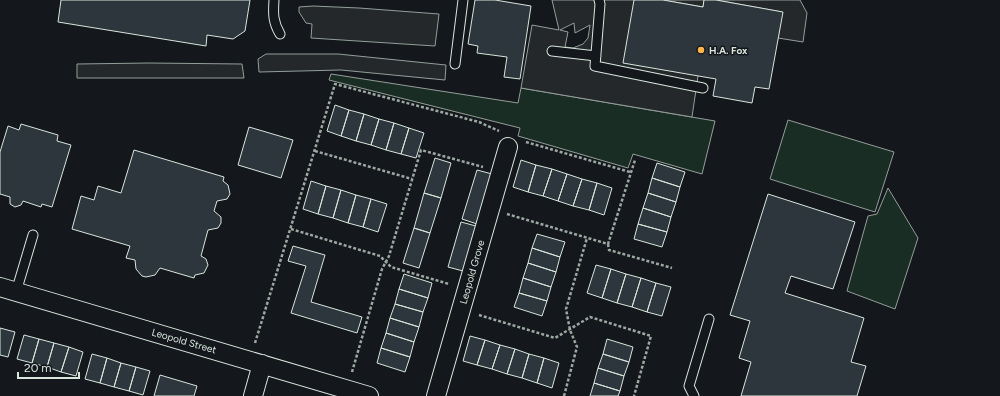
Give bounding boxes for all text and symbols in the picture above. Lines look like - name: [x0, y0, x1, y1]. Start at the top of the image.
- place label: H.A. Fox: [709, 44, 748, 57]
- marker: H.A. Fox: [696, 45, 706, 55]
- street label: Leopold Grove: [457, 238, 487, 305]
- street label: Leopold Street: [150, 326, 218, 357]
- scale bar: [18, 354, 79, 380]
- text: 20 m: [24, 361, 52, 375]

